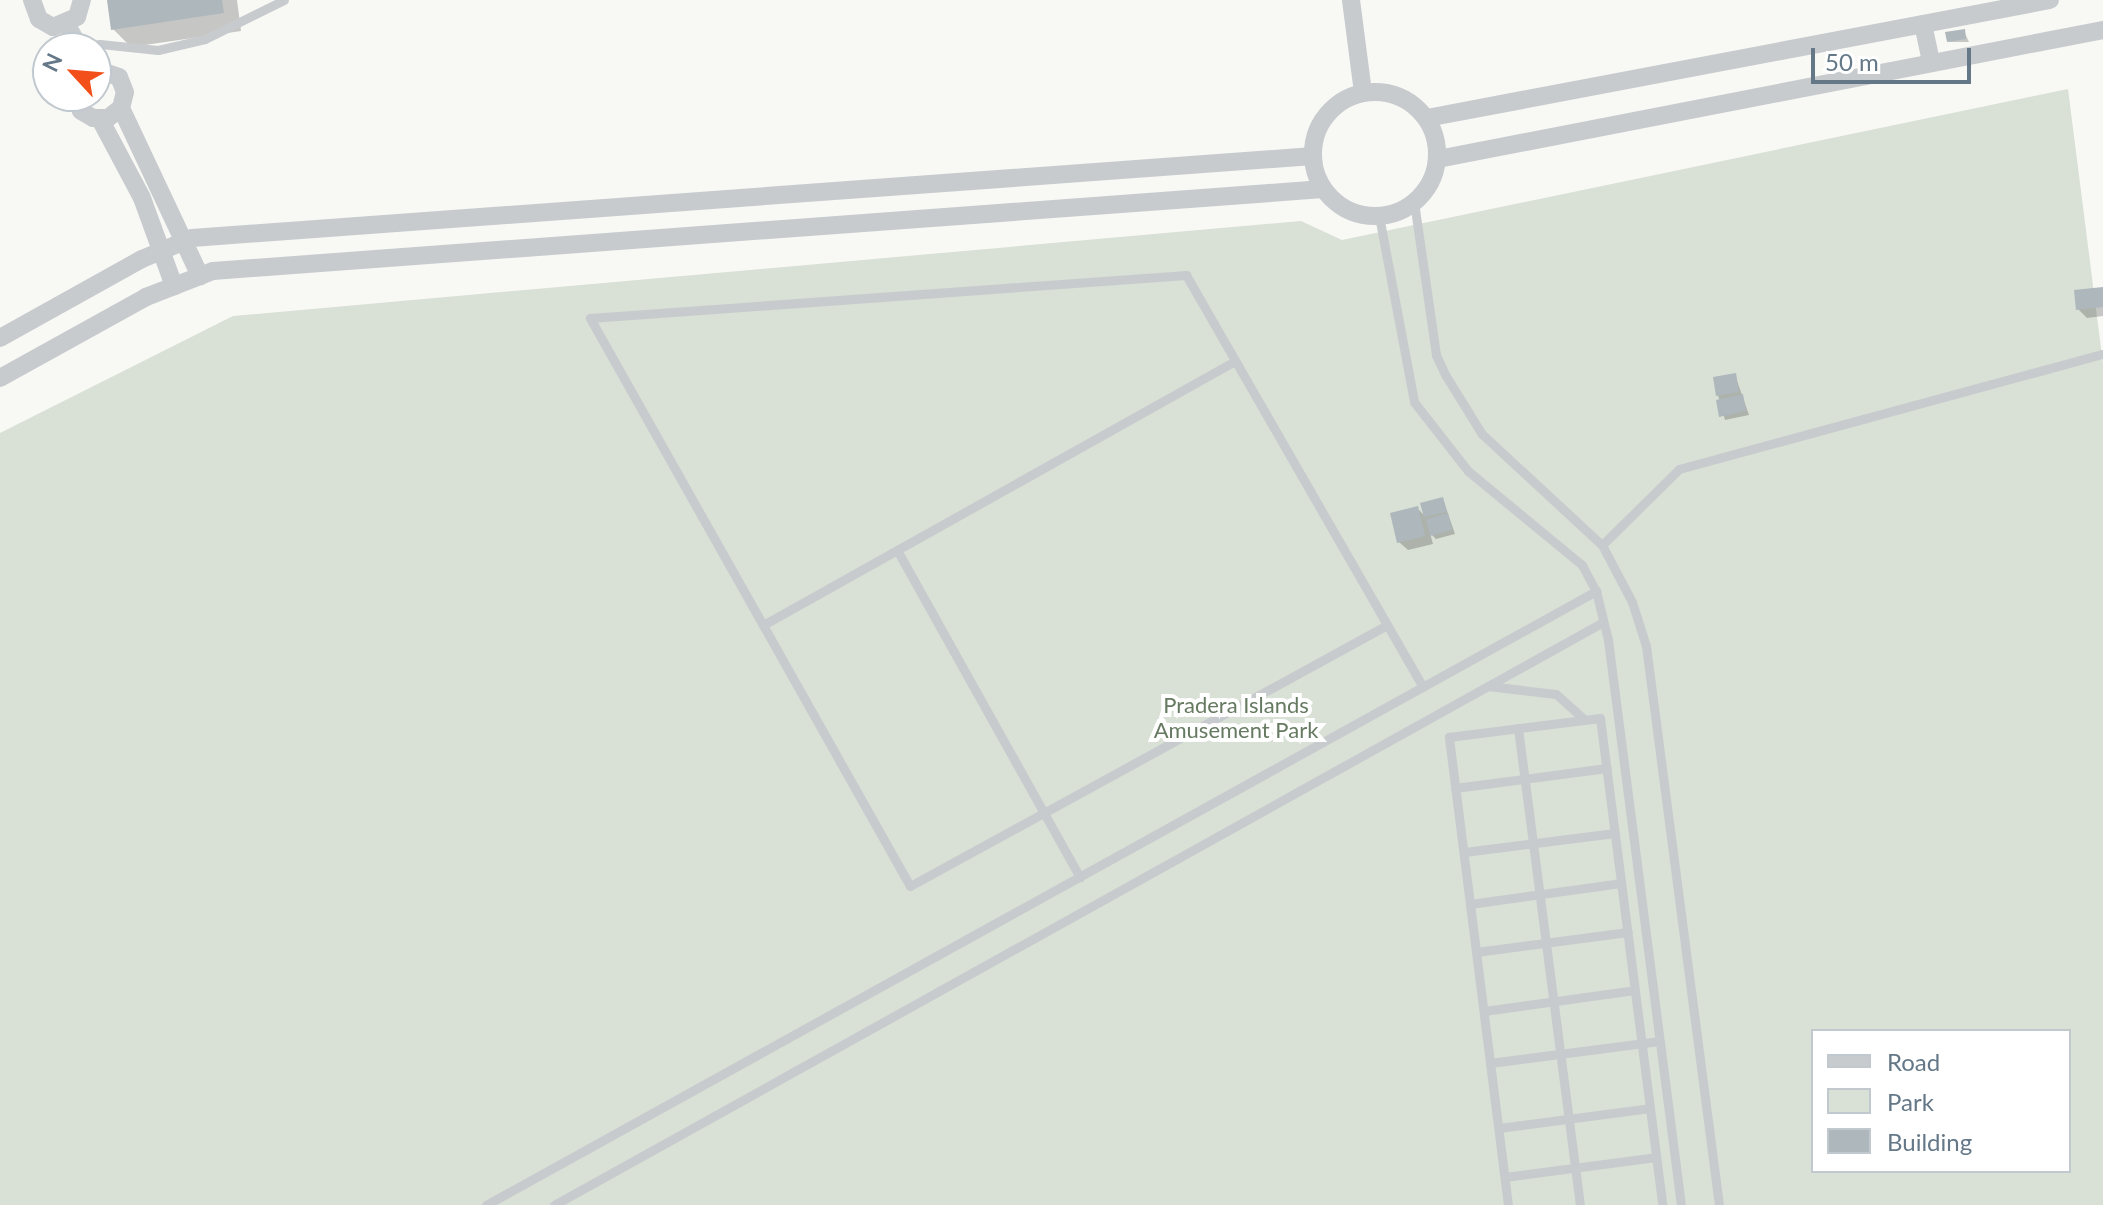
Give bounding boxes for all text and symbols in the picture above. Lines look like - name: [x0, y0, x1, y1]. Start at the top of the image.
- north arrow: [32, 32, 112, 112]
- scale bar: [1815, 32, 1975, 82]
- text: 50 m: [1825, 47, 1879, 76]
- text: N: [36, 49, 68, 76]
- park label: Pradera Islands Amusement Park: [1154, 691, 1318, 742]
- legend: [1811, 1029, 2071, 1173]
- text: Road: [1887, 1047, 1940, 1076]
- text: Park: [1887, 1087, 1934, 1116]
- text: Building: [1887, 1127, 1972, 1156]

